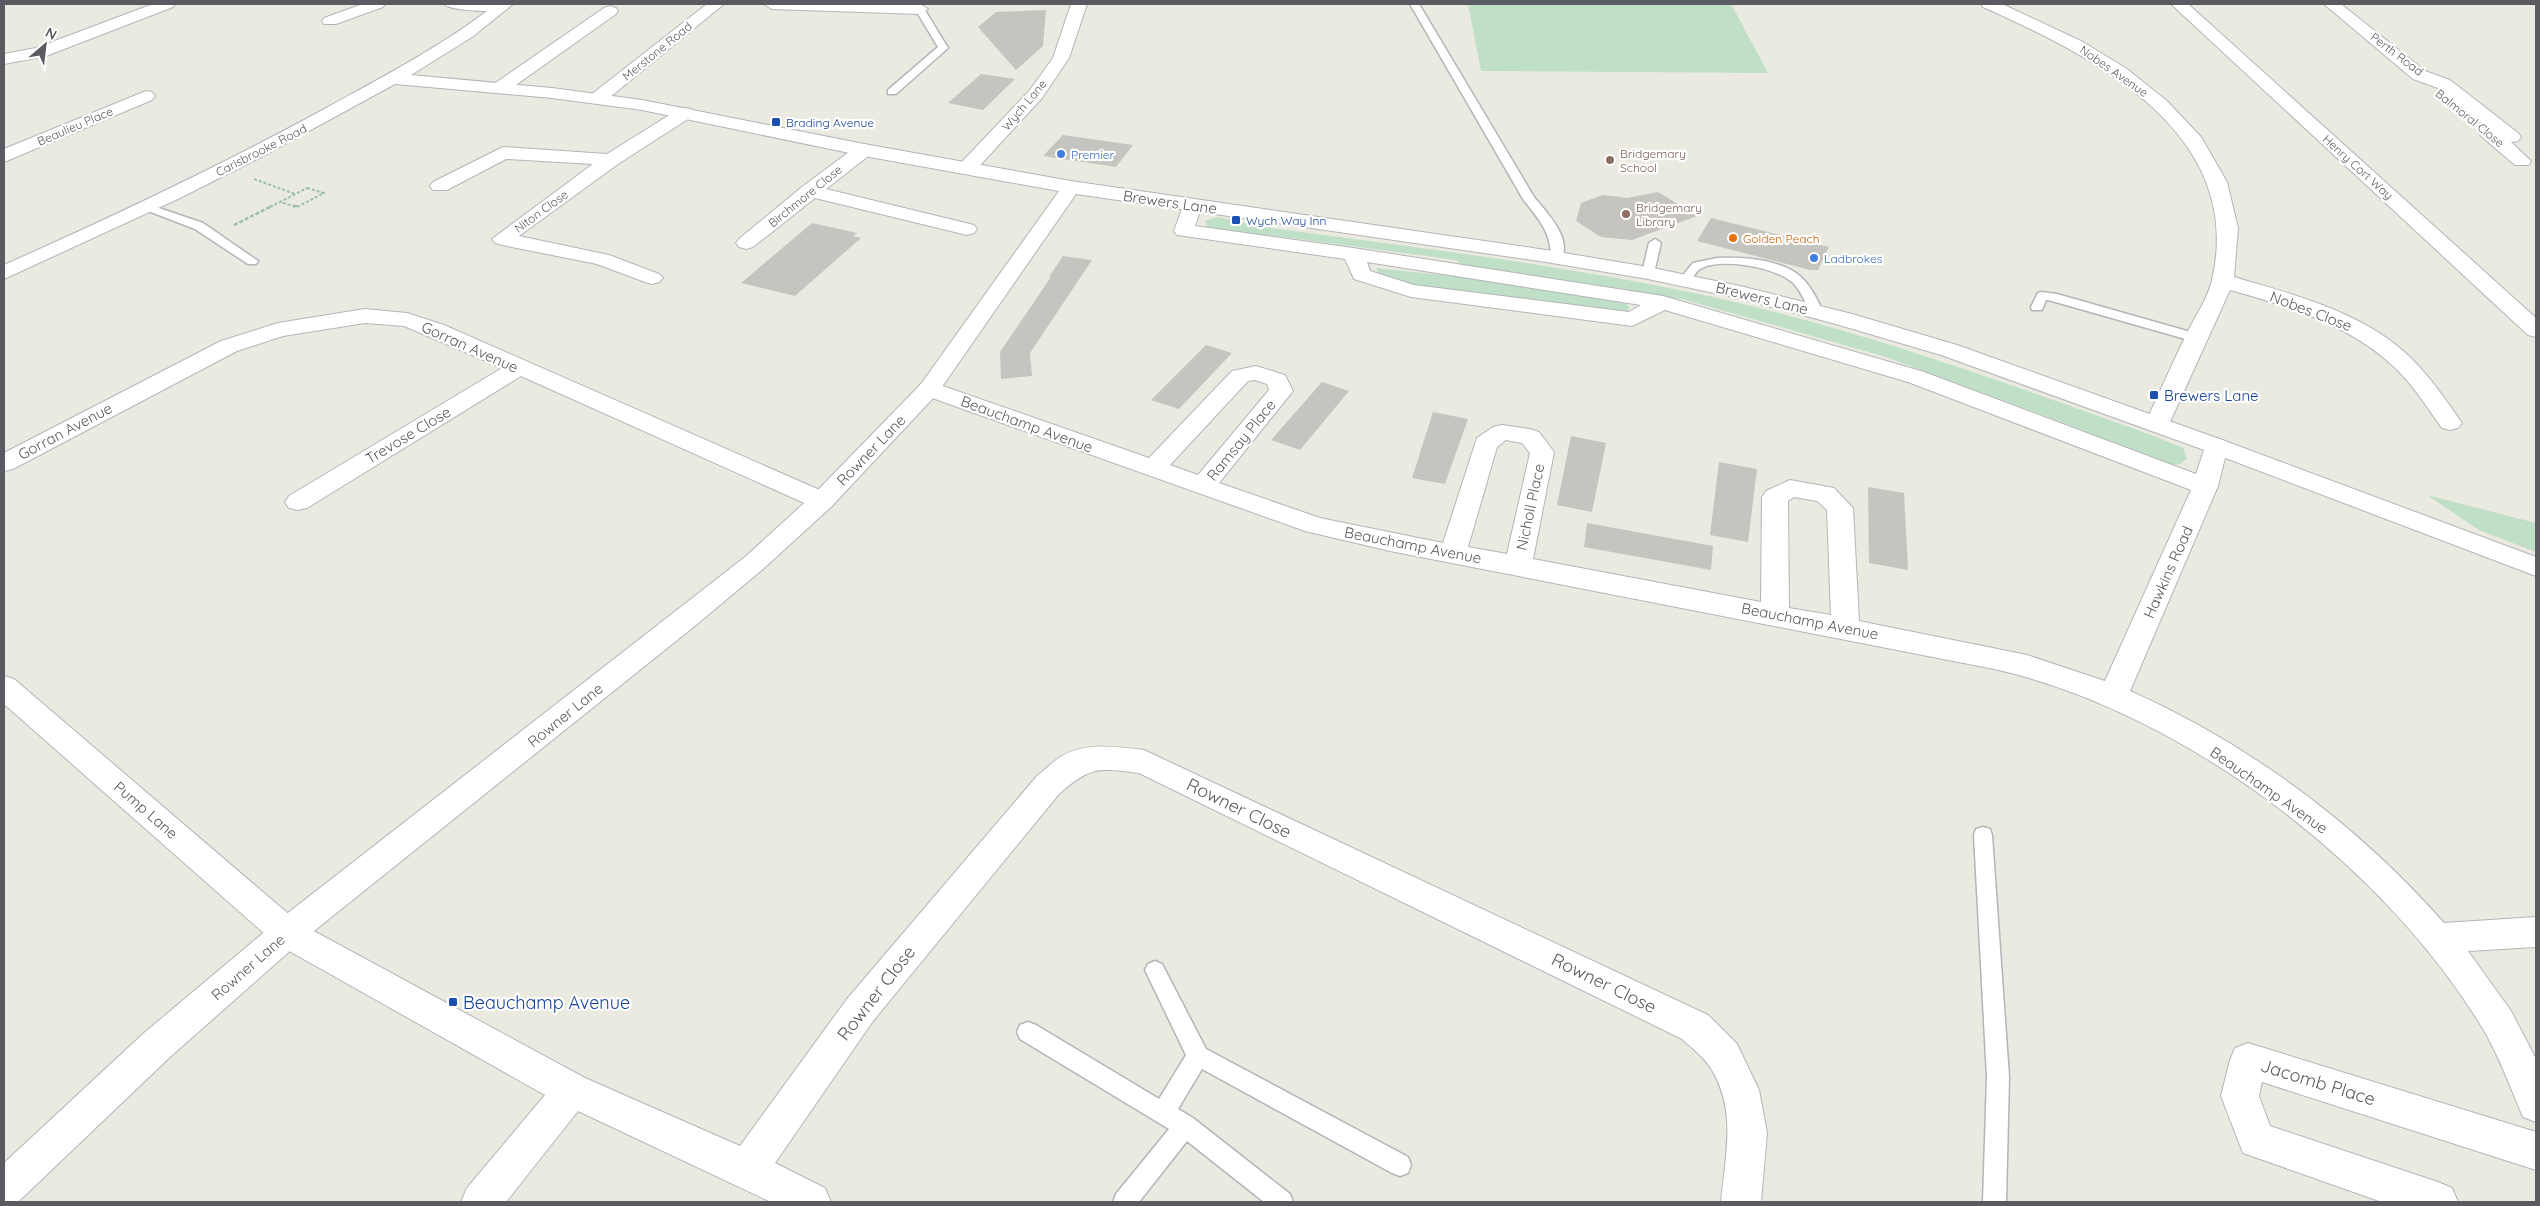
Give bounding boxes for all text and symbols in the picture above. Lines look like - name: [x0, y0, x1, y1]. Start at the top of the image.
- street label: Merstone Road: [619, 18, 695, 84]
- north arrow: [20, 20, 70, 70]
- text: N: [42, 23, 60, 44]
- street label: Perth Road: [2368, 29, 2426, 79]
- street label: Nobes Avenue: [2077, 42, 2151, 100]
- street label: Wych Lane: [998, 76, 1050, 134]
- street label: Balmoral Close: [2433, 86, 2508, 150]
- street label: Beaulieu Place: [35, 103, 115, 149]
- place label: Brading Avenue: [786, 115, 874, 130]
- marker: Brading Avenue: [770, 116, 782, 128]
- street label: Carisbrooke Road: [213, 121, 309, 179]
- street label: Henry Cort Way: [2320, 131, 2396, 203]
- place label: Bridgemary School: [1620, 146, 1686, 175]
- place label: Premier: [1071, 147, 1115, 162]
- marker: Premier: [1055, 148, 1067, 160]
- marker: Bridgemary School: [1604, 154, 1616, 166]
- street label: Birchmore Close: [765, 162, 845, 230]
- street label: Niton Close: [511, 186, 571, 236]
- street label: Brewers Lane: [1122, 186, 1218, 218]
- place label: Bridgemary Library: [1636, 200, 1702, 229]
- marker: Bridgemary Library: [1620, 208, 1632, 220]
- place label: Wych Way Inn: [1246, 213, 1326, 228]
- marker: Wych Way Inn: [1230, 214, 1242, 226]
- place label: Golden Peach: [1743, 231, 1820, 246]
- marker: Golden Peach: [1727, 232, 1739, 244]
- place label: Ladbrokes: [1824, 251, 1883, 266]
- marker: Ladbrokes: [1808, 252, 1820, 264]
- street label: Brewers Lane: [1714, 277, 1810, 319]
- street label: Nobes Close: [2267, 287, 2355, 335]
- street label: Gorran Avenue: [419, 317, 521, 377]
- place label: Brewers Lane: [2164, 386, 2259, 405]
- marker: Brewers Lane: [2148, 389, 2160, 401]
- street label: Beauchamp Avenue: [958, 391, 1096, 457]
- street label: Ramsay Place: [1202, 395, 1280, 485]
- street label: Gorran Avenue: [15, 398, 115, 464]
- street label: Trevose Close: [362, 402, 454, 468]
- street label: Rowner Lane: [832, 410, 910, 490]
- street label: Nicholl Place: [1512, 462, 1548, 552]
- street label: Beauchamp Avenue: [1343, 522, 1483, 568]
- street label: Hawkins Road: [2139, 523, 2197, 621]
- street label: Beauchamp Avenue: [1740, 598, 1880, 644]
- street label: Rowner Lane: [523, 679, 607, 751]
- street label: Beauchamp Avenue: [2206, 742, 2332, 838]
- street label: Rowner Close: [1183, 773, 1295, 843]
- street label: Pump Lane: [110, 777, 182, 843]
- street label: Rowner Lane: [207, 930, 289, 1004]
- street label: Rowner Close: [832, 941, 920, 1045]
- street label: Rowner Close: [1548, 948, 1660, 1018]
- place label: Beauchamp Avenue: [463, 991, 630, 1014]
- marker: Beauchamp Avenue: [447, 996, 459, 1008]
- street label: Jacomb Place: [2258, 1054, 2378, 1110]

